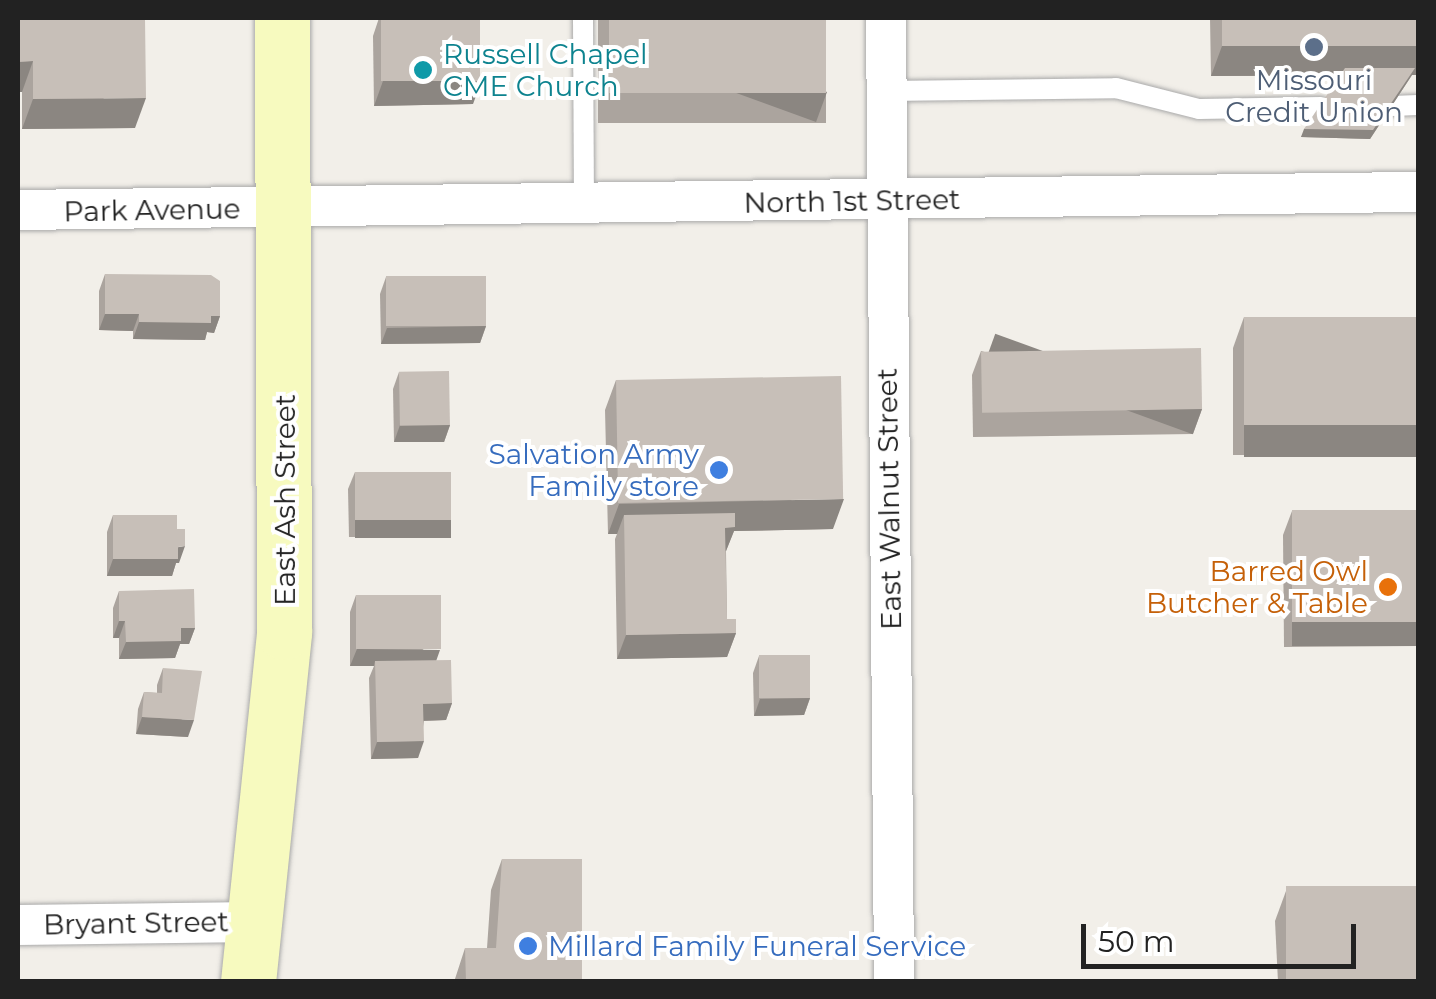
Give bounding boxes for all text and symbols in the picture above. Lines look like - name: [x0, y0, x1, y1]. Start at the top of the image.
- marker: Missouri Credit Union: [1303, 36, 1325, 58]
- place label: Russell Chapel CME Church: [443, 37, 647, 103]
- marker: Russell Chapel CME Church: [412, 59, 434, 81]
- place label: Missouri Credit Union: [1225, 63, 1403, 129]
- street label: North 1st Street: [743, 182, 961, 220]
- street label: Park Avenue: [63, 192, 241, 228]
- street label: East Walnut Street: [870, 368, 908, 630]
- street label: East Ash Street: [268, 394, 302, 606]
- place label: Salvation Army Family store: [488, 437, 699, 503]
- marker: Salvation Army Family store: [708, 459, 730, 481]
- place label: Barred Owl Butcher & Table: [1146, 554, 1368, 620]
- marker: Barred Owl Butcher & Table: [1377, 576, 1399, 598]
- scale bar: [1086, 904, 1361, 966]
- street label: Bryant Street: [43, 905, 229, 941]
- text: 50 m: [1098, 923, 1175, 960]
- place label: Millard Family Funeral Service: [548, 929, 966, 963]
- marker: Millard Family Funeral Service: [517, 935, 539, 957]

